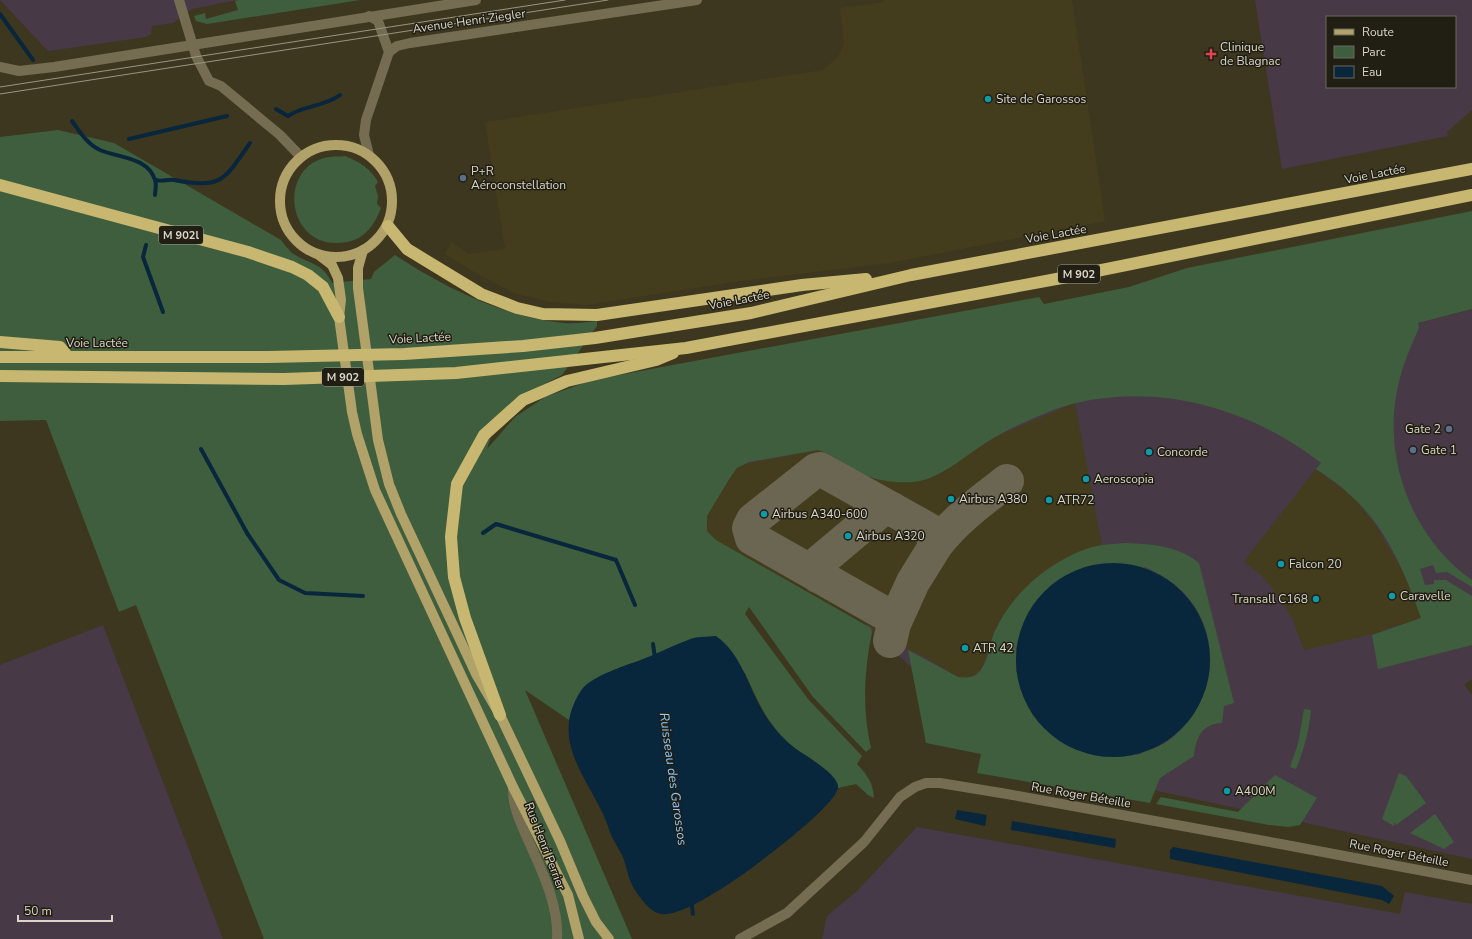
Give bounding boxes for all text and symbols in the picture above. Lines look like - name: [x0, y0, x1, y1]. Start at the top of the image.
- street label: Avenue Henri Ziegler: [412, 5, 527, 37]
- legend: [1326, 16, 1456, 88]
- text: Route: [1362, 24, 1394, 40]
- place label: Clinique de Blagnac: [1220, 39, 1281, 69]
- text: Parc: [1362, 44, 1386, 60]
- marker: Clinique de Blagnac: [1205, 48, 1217, 60]
- text: Eau: [1362, 64, 1382, 80]
- place label: Site de Garossos: [996, 91, 1086, 107]
- marker: Site de Garossos: [983, 94, 993, 104]
- street label: Voie Lactée: [1342, 160, 1407, 188]
- place label: P+R Aéroconstellation: [471, 163, 566, 193]
- marker: P+R Aéroconstellation: [458, 173, 468, 183]
- street label: Voie Lactée: [1023, 221, 1088, 247]
- road number: M 902l: [159, 226, 203, 244]
- road number: M 902: [1058, 265, 1100, 283]
- street label: Voie Lactée: [706, 286, 771, 314]
- street label: Voie Lactée: [388, 328, 451, 348]
- street label: Voie Lactée: [65, 335, 128, 351]
- road number: M 902: [322, 368, 364, 386]
- place label: Gate 2: [1405, 421, 1441, 437]
- marker: Gate 2: [1444, 424, 1454, 434]
- place label: Gate 1: [1421, 442, 1457, 458]
- place label: Concorde: [1157, 444, 1208, 460]
- marker: Gate 1: [1408, 445, 1418, 455]
- marker: Concorde: [1144, 447, 1154, 457]
- place label: Aeroscopia: [1094, 471, 1154, 487]
- marker: Aeroscopia: [1081, 474, 1091, 484]
- place label: Airbus A380: [959, 491, 1028, 507]
- place label: ATR72: [1057, 492, 1094, 508]
- marker: Airbus A380: [946, 494, 956, 504]
- marker: ATR72: [1044, 495, 1054, 505]
- place label: Airbus A340-600: [772, 506, 867, 522]
- marker: Airbus A340-600: [759, 509, 769, 519]
- place label: Airbus A320: [856, 528, 925, 544]
- marker: Airbus A320: [843, 531, 853, 541]
- place label: Falcon 20: [1289, 556, 1342, 572]
- marker: Falcon 20: [1276, 559, 1286, 569]
- place label: Caravelle: [1400, 588, 1451, 604]
- place label: Transall C168: [1232, 591, 1308, 607]
- marker: Caravelle: [1387, 591, 1397, 601]
- marker: Transall C168: [1311, 594, 1321, 604]
- place label: ATR 42: [973, 640, 1014, 656]
- marker: ATR 42: [960, 643, 970, 653]
- water label: Ruisseau des Garossos: [655, 711, 691, 847]
- street label: Rue Roger Béteille: [1030, 778, 1132, 812]
- place label: A400M: [1235, 783, 1276, 799]
- marker: A400M: [1222, 786, 1232, 796]
- street label: Rue Henri Perrier: [521, 800, 569, 893]
- street label: Rue Roger Béteille: [1348, 836, 1450, 870]
- scale bar: [18, 897, 112, 923]
- text: 50 m: [24, 903, 52, 919]

